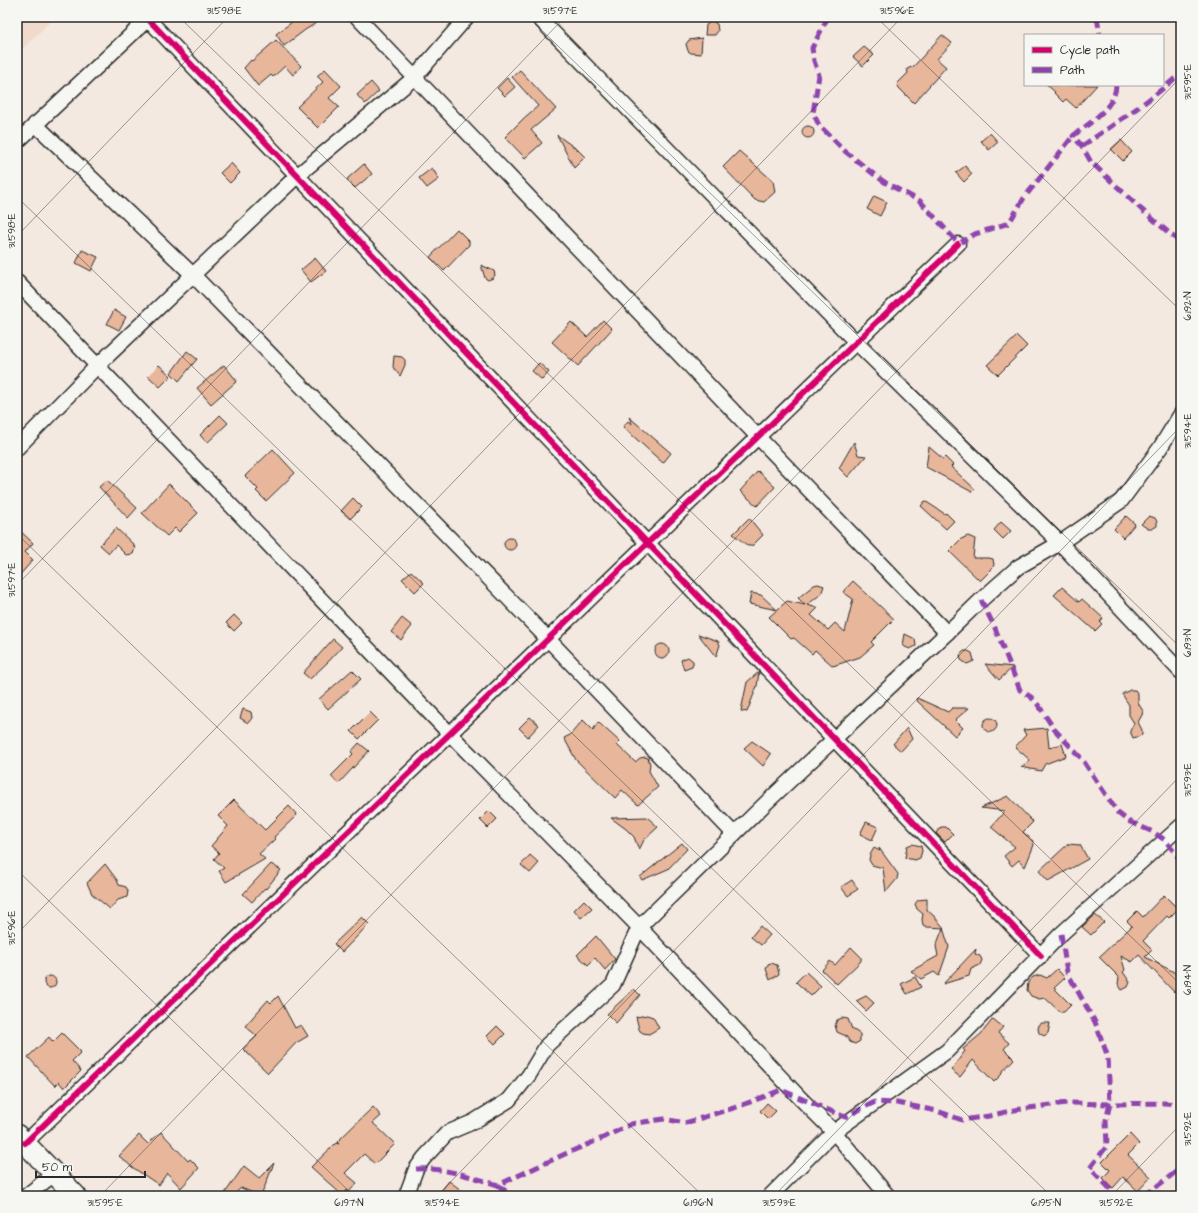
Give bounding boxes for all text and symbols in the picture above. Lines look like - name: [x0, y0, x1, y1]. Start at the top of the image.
- text: 31.598°E: [206, 4, 242, 18]
- text: 31.597°E: [543, 4, 577, 18]
- text: 31.596°E: [880, 4, 915, 18]
- legend: [1024, 34, 1164, 86]
- text: Cycle path: [1060, 42, 1119, 60]
- text: Path: [1060, 62, 1085, 79]
- text: 31.595°E: [1181, 64, 1195, 100]
- text: 31.598°E: [5, 213, 19, 249]
- text: 6.192°N: [1181, 292, 1195, 320]
- text: 31.594°E: [1181, 413, 1195, 449]
- text: 31.597°E: [5, 563, 19, 597]
- text: 6.193°N: [1181, 629, 1195, 657]
- text: 31.593°E: [1181, 763, 1195, 797]
- text: 31.596°E: [5, 910, 19, 945]
- text: 6.194°N: [1181, 965, 1195, 995]
- text: 31.592°E: [1181, 1112, 1195, 1146]
- scale bar: [36, 1153, 145, 1179]
- text: 50 m: [42, 1159, 73, 1176]
- text: 31.595°E: [87, 1196, 123, 1210]
- text: 6.197°N: [334, 1196, 364, 1210]
- text: 31.594°E: [424, 1196, 460, 1210]
- text: 6.196°N: [683, 1196, 713, 1210]
- text: 31.593°E: [762, 1196, 796, 1210]
- text: 6.195°N: [1031, 1196, 1061, 1210]
- text: 31.592°E: [1099, 1196, 1133, 1210]

